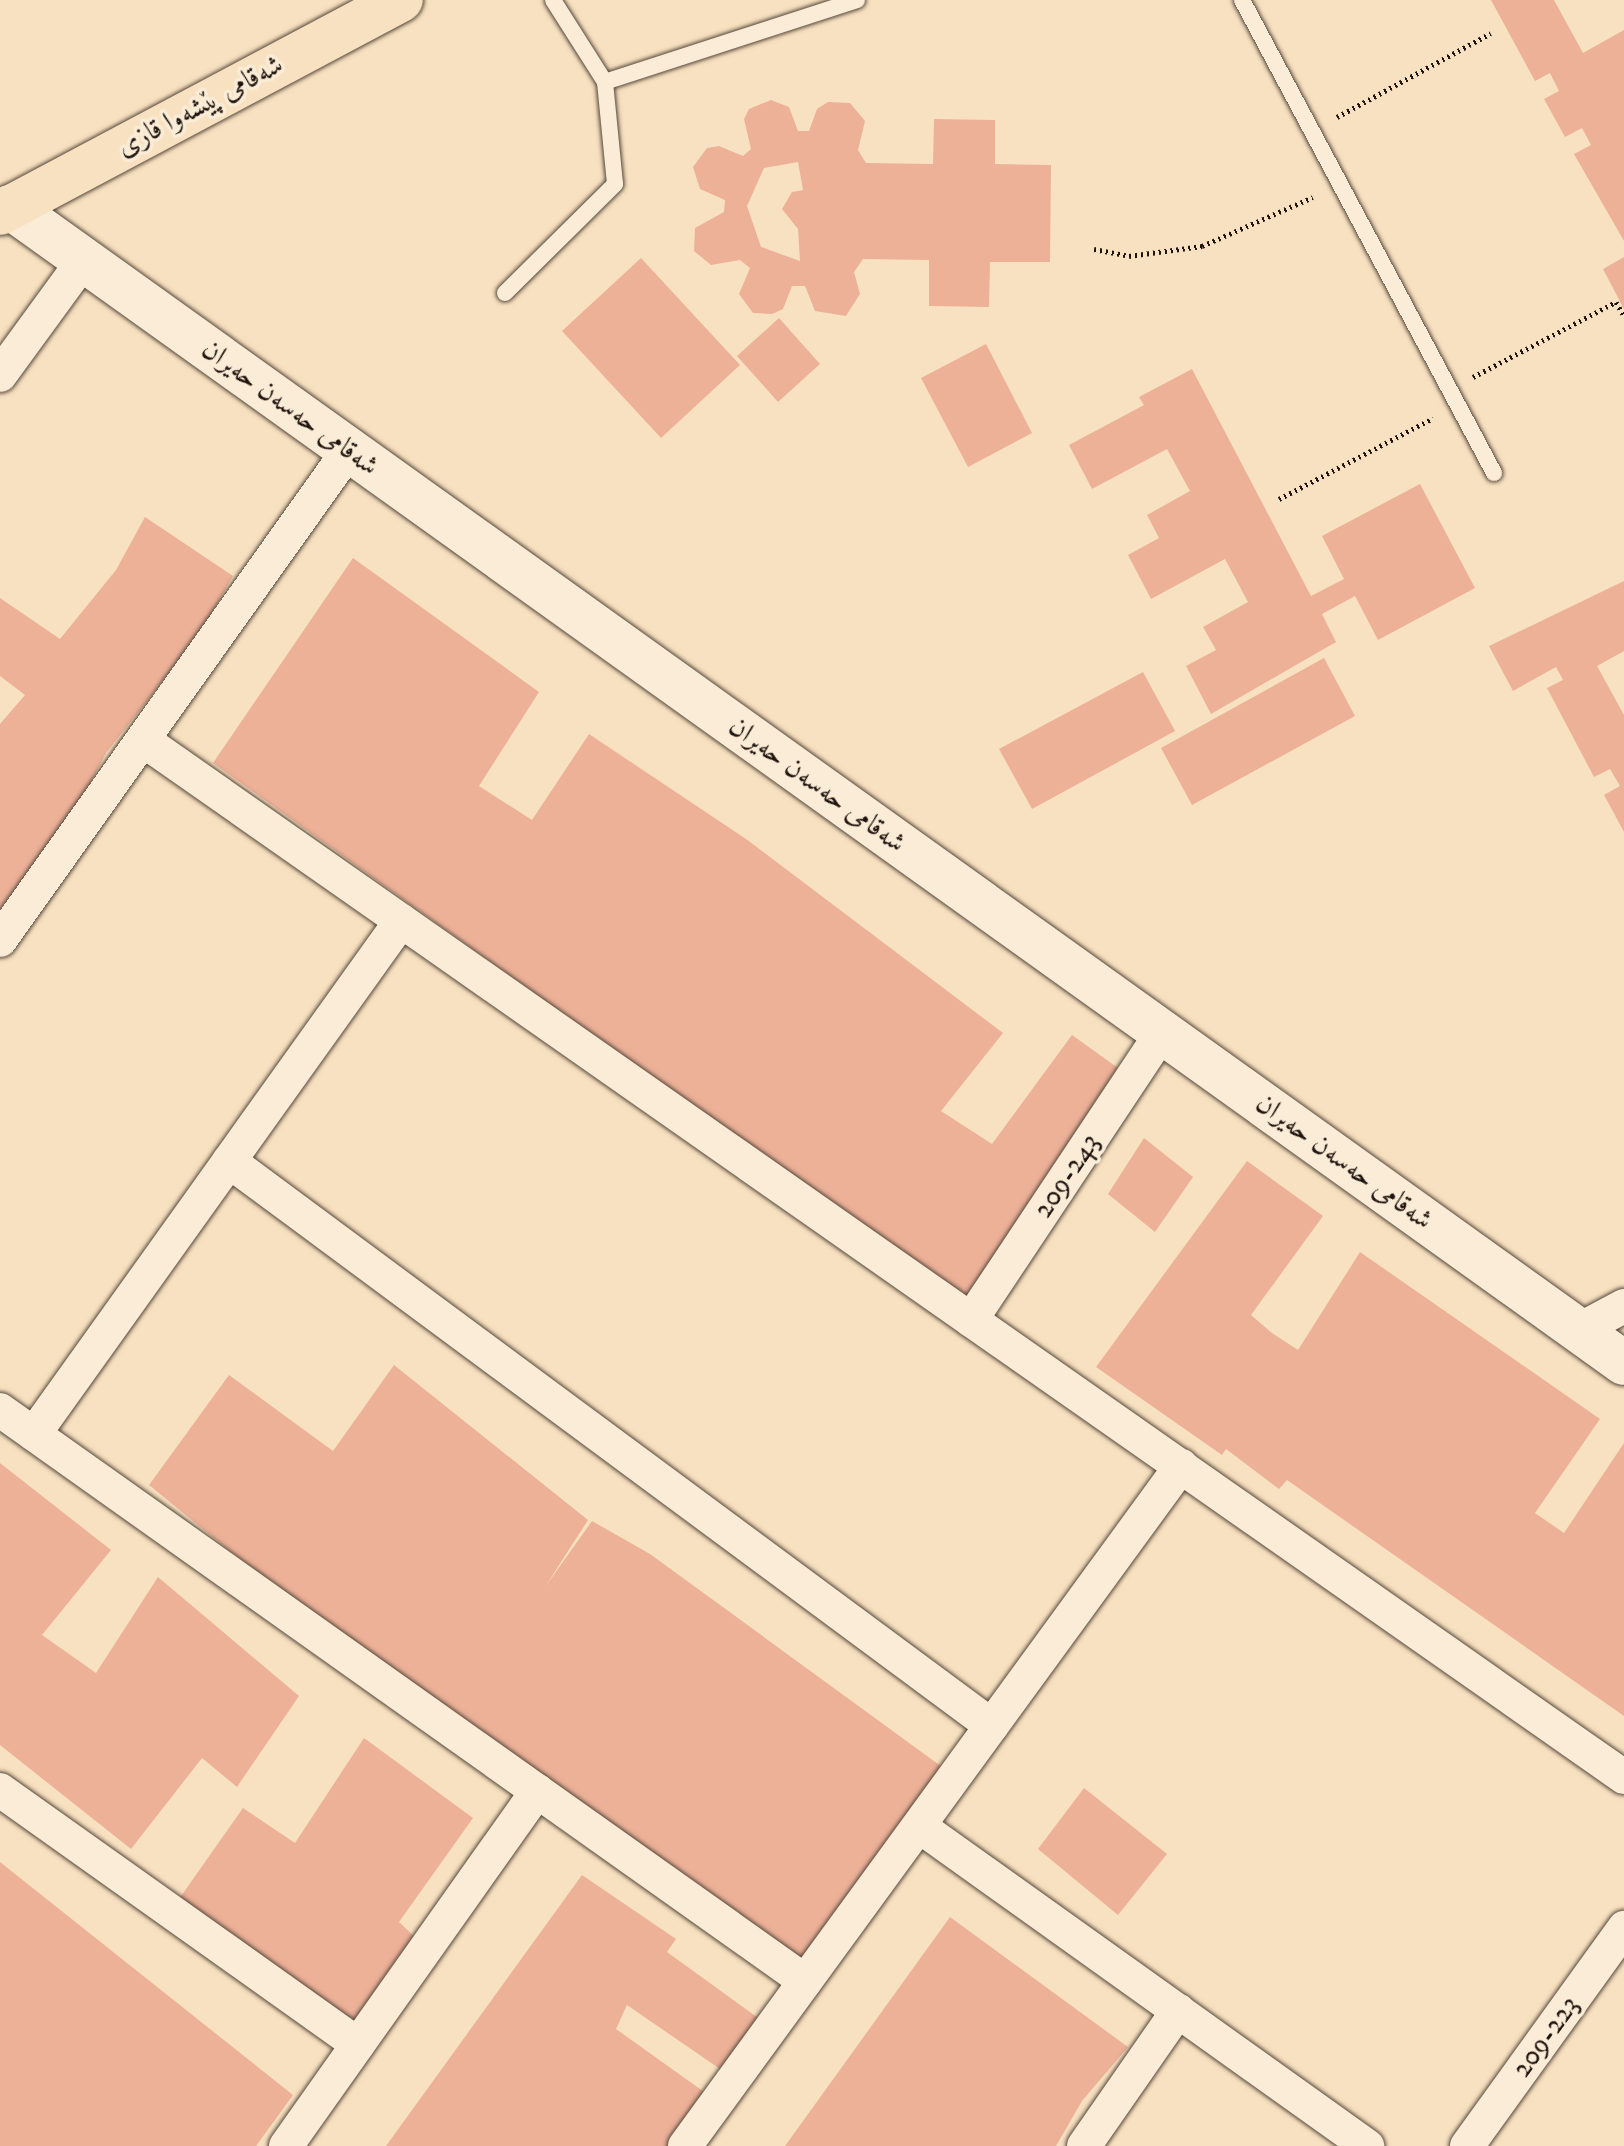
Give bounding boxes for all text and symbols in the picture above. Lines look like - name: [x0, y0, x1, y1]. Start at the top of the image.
- street label: شەقامی پێشەوا قازی: [111, 48, 289, 164]
- street label: شەقامی حەسەن حەیران: [195, 333, 385, 483]
- street label: شەقامی حەسەن حەیران: [722, 710, 912, 860]
- street label: شەقامی حەسەن حەیران: [1249, 1087, 1439, 1237]
- street label: 209-243: [1027, 1127, 1107, 1225]
- street label: 209-223: [1505, 1990, 1587, 2084]

